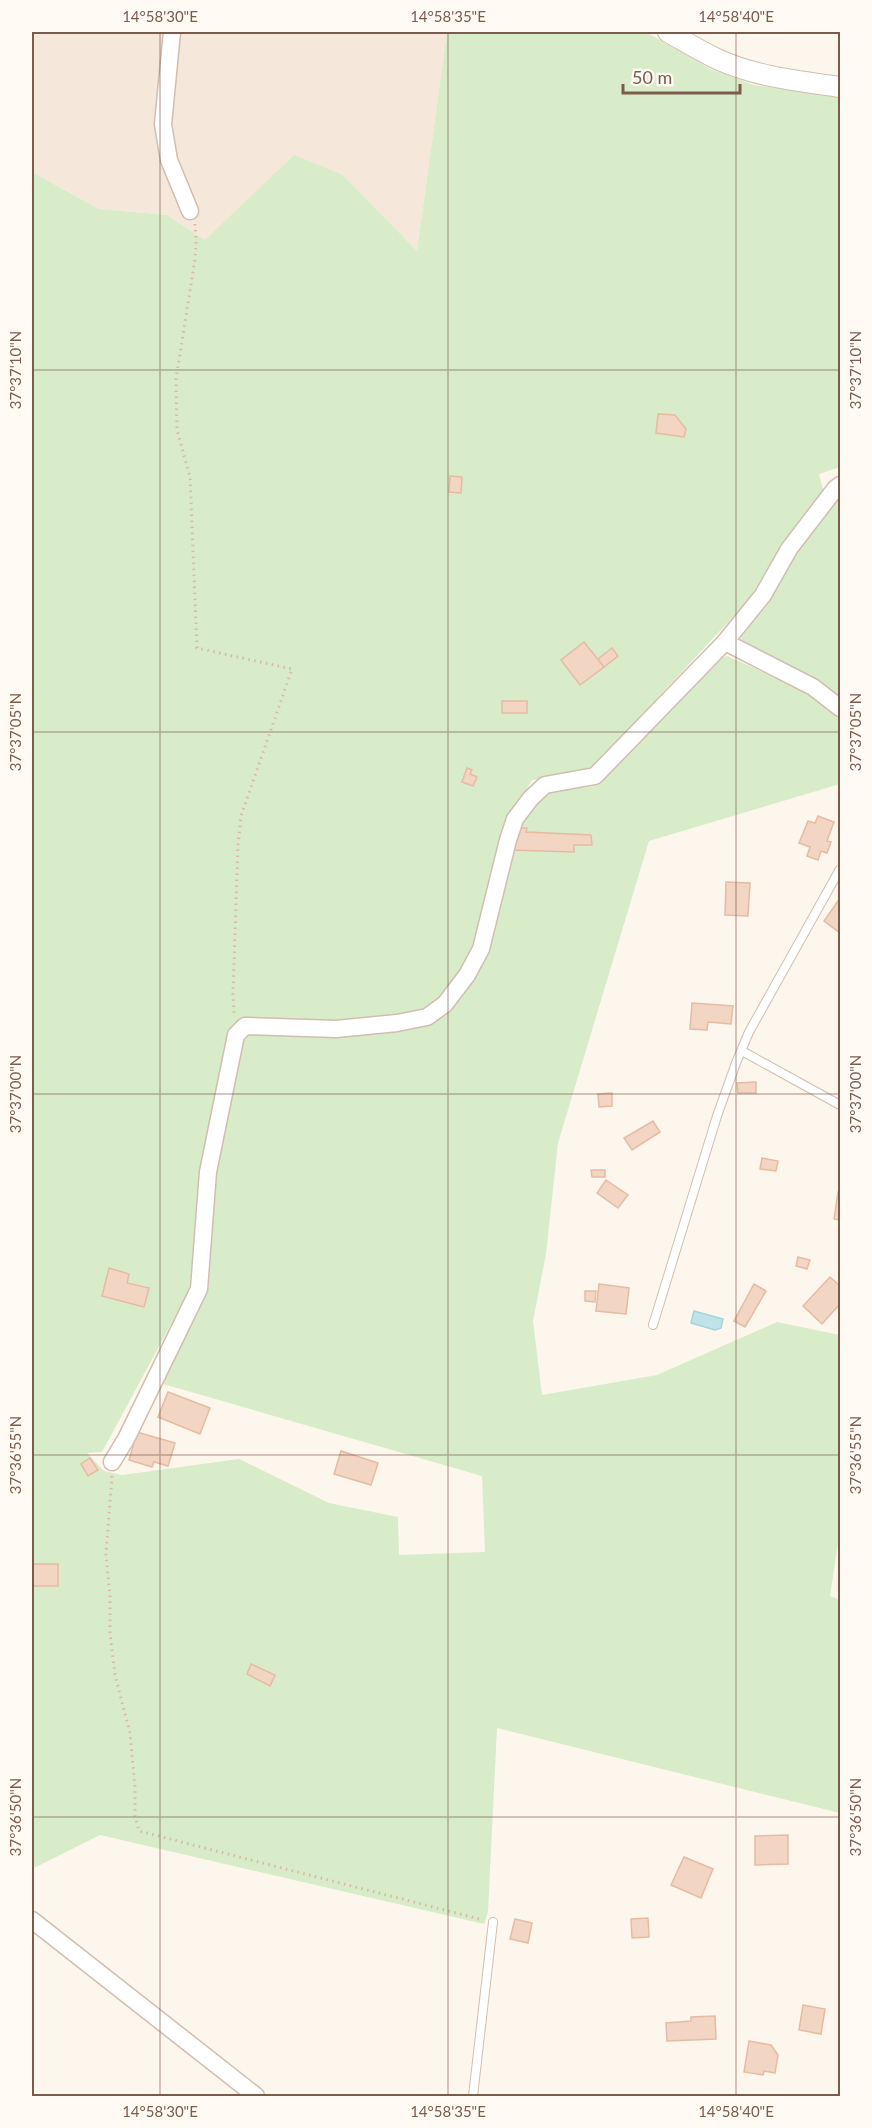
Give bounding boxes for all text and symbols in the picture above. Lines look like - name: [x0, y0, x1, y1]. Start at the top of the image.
- text: 14°58'30"E: [122, 7, 198, 25]
- text: 14°58'35"E: [410, 7, 486, 25]
- text: 14°58'40"E: [698, 7, 774, 25]
- scale bar: [623, 57, 740, 95]
- text: 50 m: [632, 66, 672, 88]
- text: 37°37'10"N: [6, 331, 24, 409]
- text: 37°37'10"N: [846, 331, 864, 409]
- text: 37°37'05"N: [6, 693, 24, 771]
- text: 37°37'05"N: [846, 693, 864, 771]
- text: 37°37'00"N: [6, 1055, 24, 1133]
- text: 37°37'00"N: [846, 1055, 864, 1133]
- text: 37°36'55"N: [6, 1416, 24, 1494]
- text: 37°36'55"N: [846, 1416, 864, 1494]
- text: 37°36'50"N: [6, 1778, 24, 1856]
- text: 37°36'50"N: [846, 1778, 864, 1856]
- text: 14°58'30"E: [122, 2102, 198, 2120]
- text: 14°58'35"E: [410, 2102, 486, 2120]
- text: 14°58'40"E: [698, 2102, 774, 2120]

